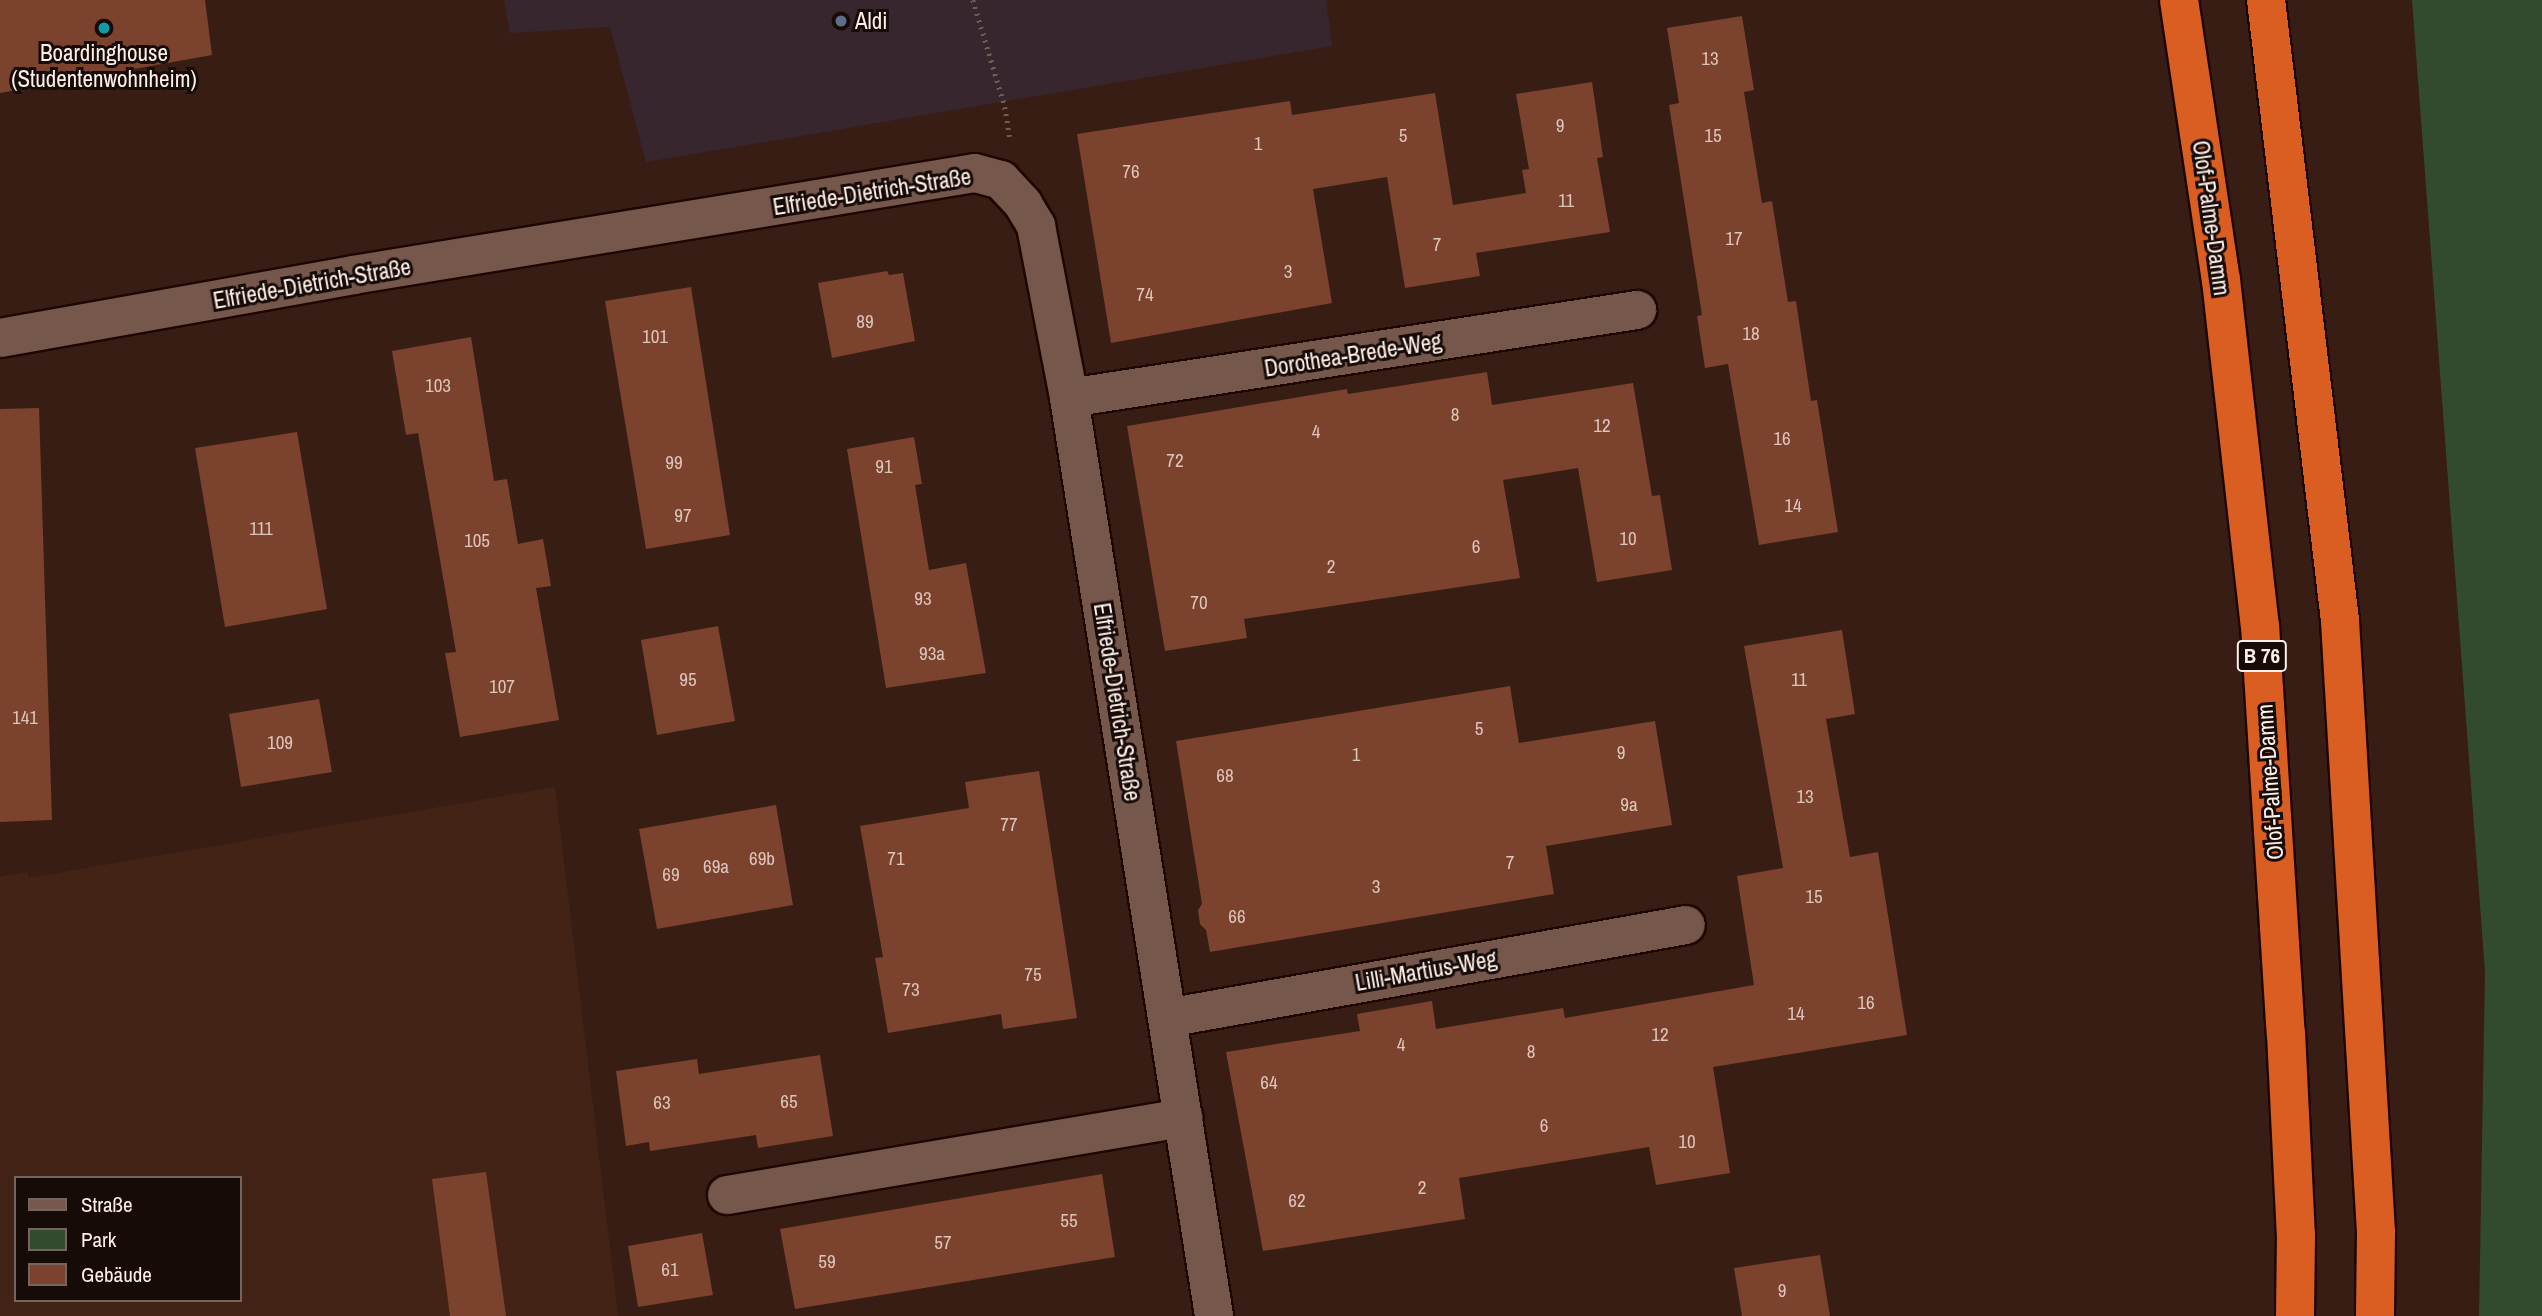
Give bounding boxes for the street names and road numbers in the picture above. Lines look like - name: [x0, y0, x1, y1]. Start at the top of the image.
- street label: Olof-Palme-Damm: [2186, 139, 2236, 297]
- street label: Elfriede-Dietrich-Straße: [771, 163, 973, 221]
- street label: Elfriede-Dietrich-Straße: [211, 253, 413, 315]
- street label: Dorothea-Brede-Weg: [1262, 327, 1444, 383]
- street label: Elfriede-Dietrich-Straße: [1088, 601, 1146, 803]
- road number: B 76: [2236, 638, 2288, 674]
- street label: Olof-Palme-Damm: [2251, 703, 2289, 861]
- street label: Lilli-Martius-Weg: [1353, 945, 1499, 997]

